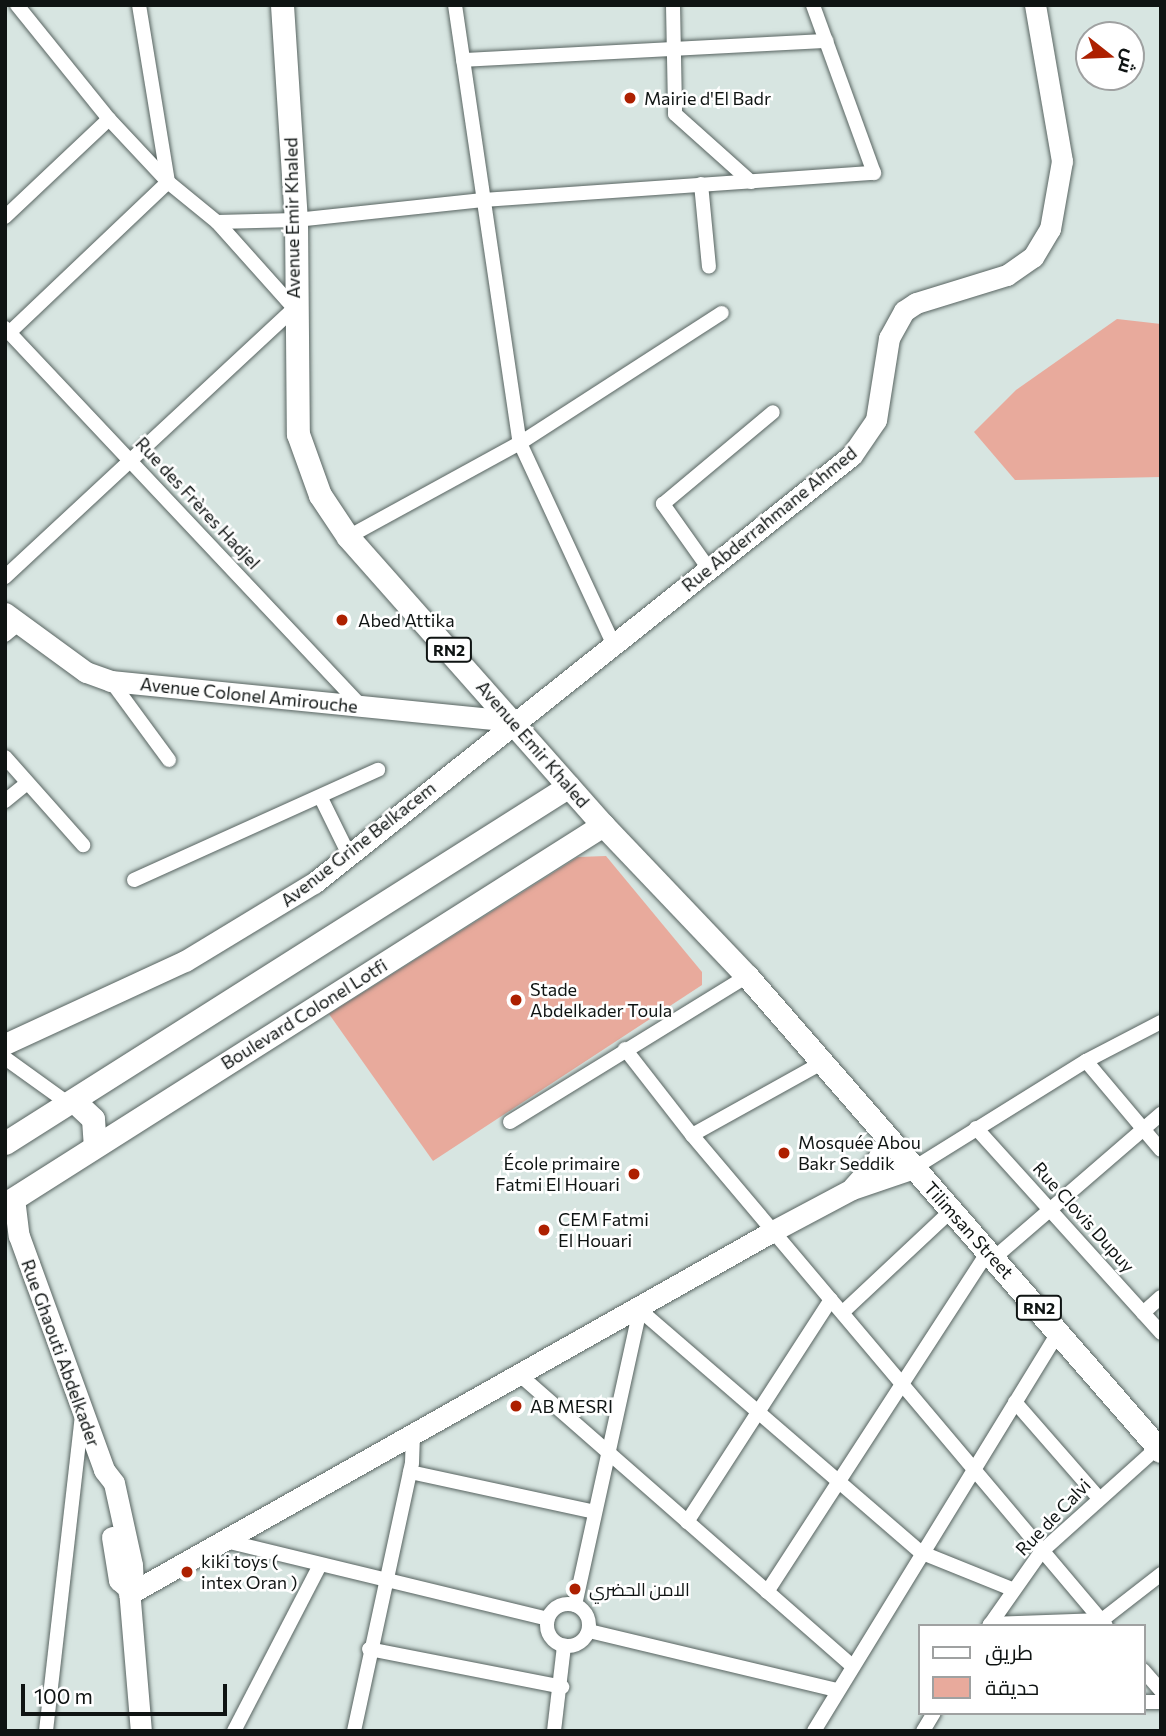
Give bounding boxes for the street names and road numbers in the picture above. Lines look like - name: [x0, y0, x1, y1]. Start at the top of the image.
- street label: Avenue Emir Khaled: [280, 137, 304, 299]
- street label: Rue des Frères Hadjel: [131, 432, 265, 574]
- street label: Rue Abderrahmane Ahmed: [677, 442, 861, 596]
- road number: RN2: [424, 638, 474, 663]
- street label: Avenue Colonel Amirouche: [139, 673, 359, 717]
- street label: Avenue Emir Khaled: [472, 676, 594, 812]
- street label: Avenue Grine Belkacem: [276, 777, 440, 911]
- street label: Boulevard Colonel Lotfi: [217, 954, 391, 1074]
- street label: Rue Clovis Dupuy: [1029, 1157, 1139, 1277]
- street label: Tilimsan Street: [920, 1177, 1018, 1283]
- street label: Rue Ghaouti Abdelkader: [17, 1256, 105, 1450]
- road number: RN2: [1014, 1296, 1064, 1320]
- street label: Rue de Calvi: [1011, 1474, 1095, 1560]

